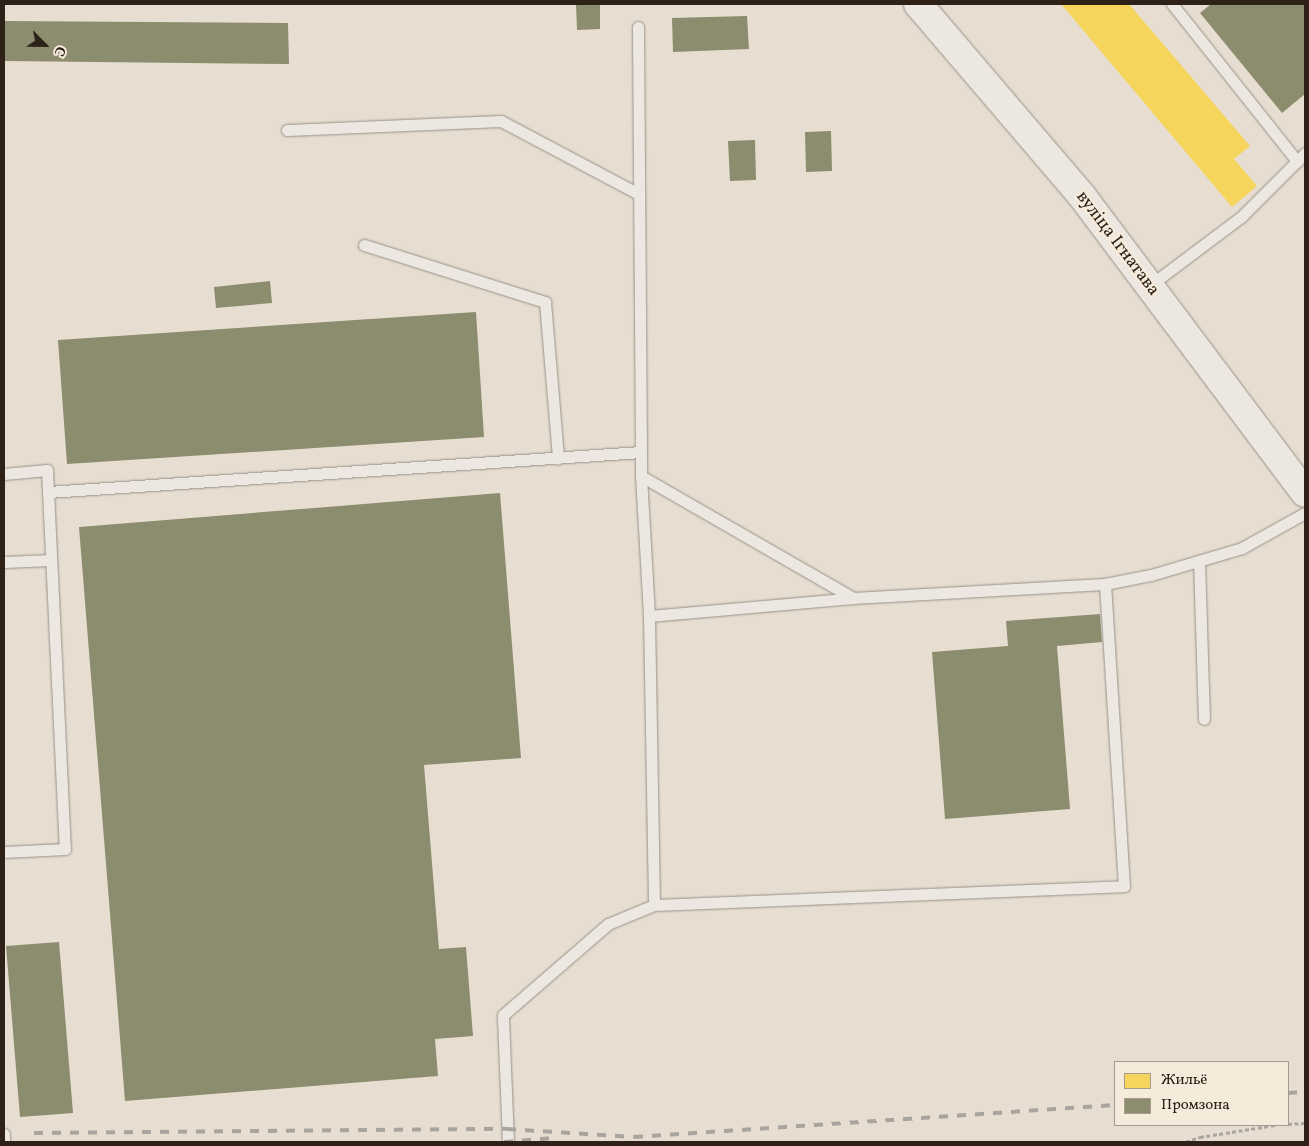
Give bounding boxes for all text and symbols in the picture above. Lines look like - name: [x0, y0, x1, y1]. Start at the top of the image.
- north arrow: [20, 20, 70, 70]
- text: С: [49, 43, 70, 59]
- street label: вуліца Ігнатава: [1070, 187, 1164, 301]
- legend: [1114, 1061, 1289, 1126]
- text: Жильё: [1161, 1070, 1207, 1091]
- text: Промзона: [1161, 1095, 1230, 1116]

